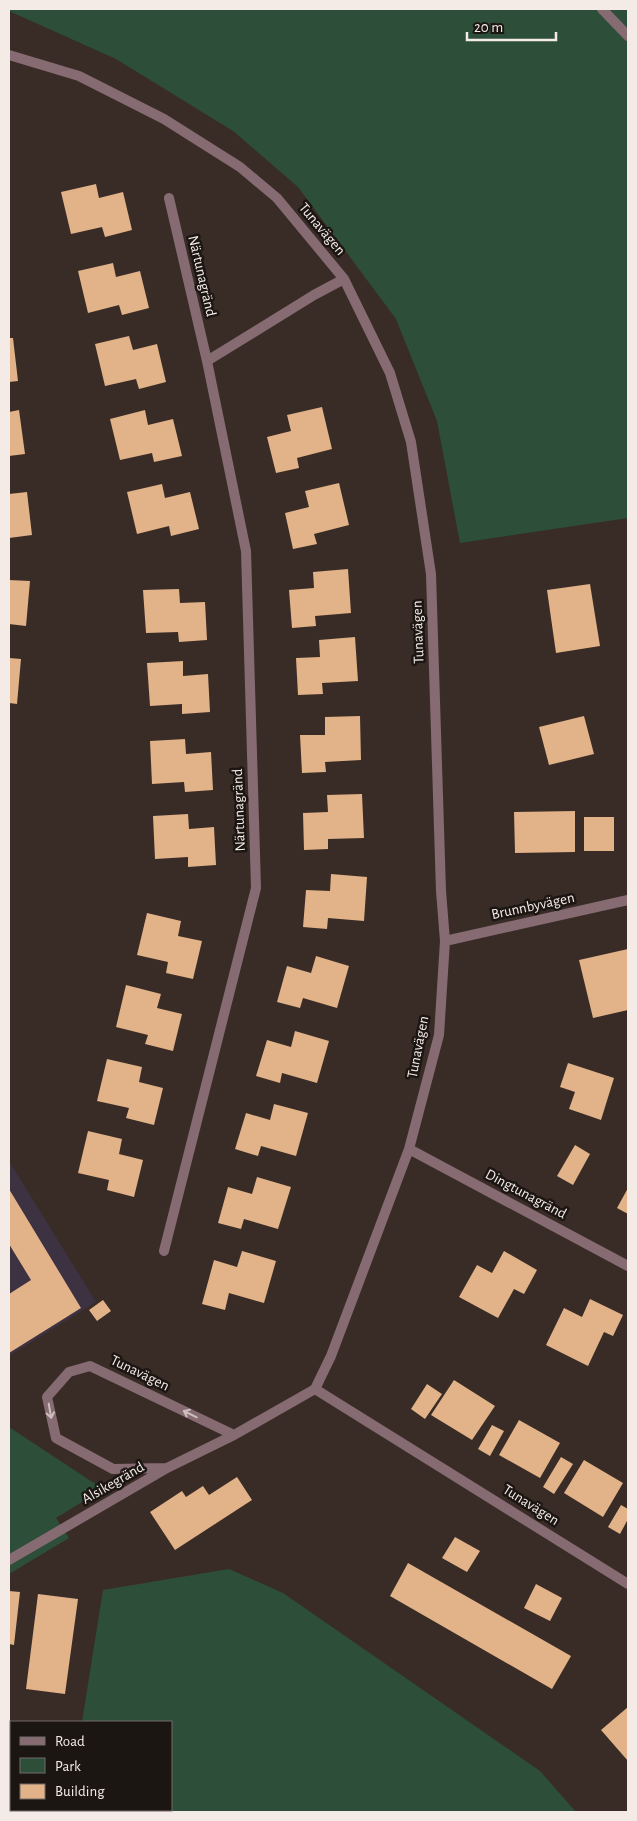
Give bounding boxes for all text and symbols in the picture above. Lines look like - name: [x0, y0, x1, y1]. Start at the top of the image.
- scale bar: [467, 10, 556, 42]
- text: 20 m: [474, 20, 503, 35]
- street label: Tunavägen: [296, 200, 348, 258]
- street label: Närtunagränd: [185, 234, 219, 318]
- street label: Tunavägen: [409, 600, 427, 664]
- street label: Närtunagränd: [230, 768, 248, 852]
- street label: Brunnbyvägen: [490, 890, 576, 922]
- street label: Tunavägen: [405, 1015, 431, 1079]
- street label: Dingtunagränd: [483, 1166, 569, 1222]
- street label: Tunavägen: [108, 1352, 172, 1394]
- one-way arrow: [45, 1403, 55, 1419]
- one-way arrow: [183, 1408, 198, 1418]
- street label: Alsikegränd: [79, 1459, 147, 1507]
- street label: Tunavägen: [500, 1482, 562, 1528]
- legend: [10, 1721, 172, 1811]
- text: Road: [55, 1734, 85, 1749]
- text: Park: [55, 1759, 81, 1774]
- text: Building: [55, 1784, 105, 1799]

